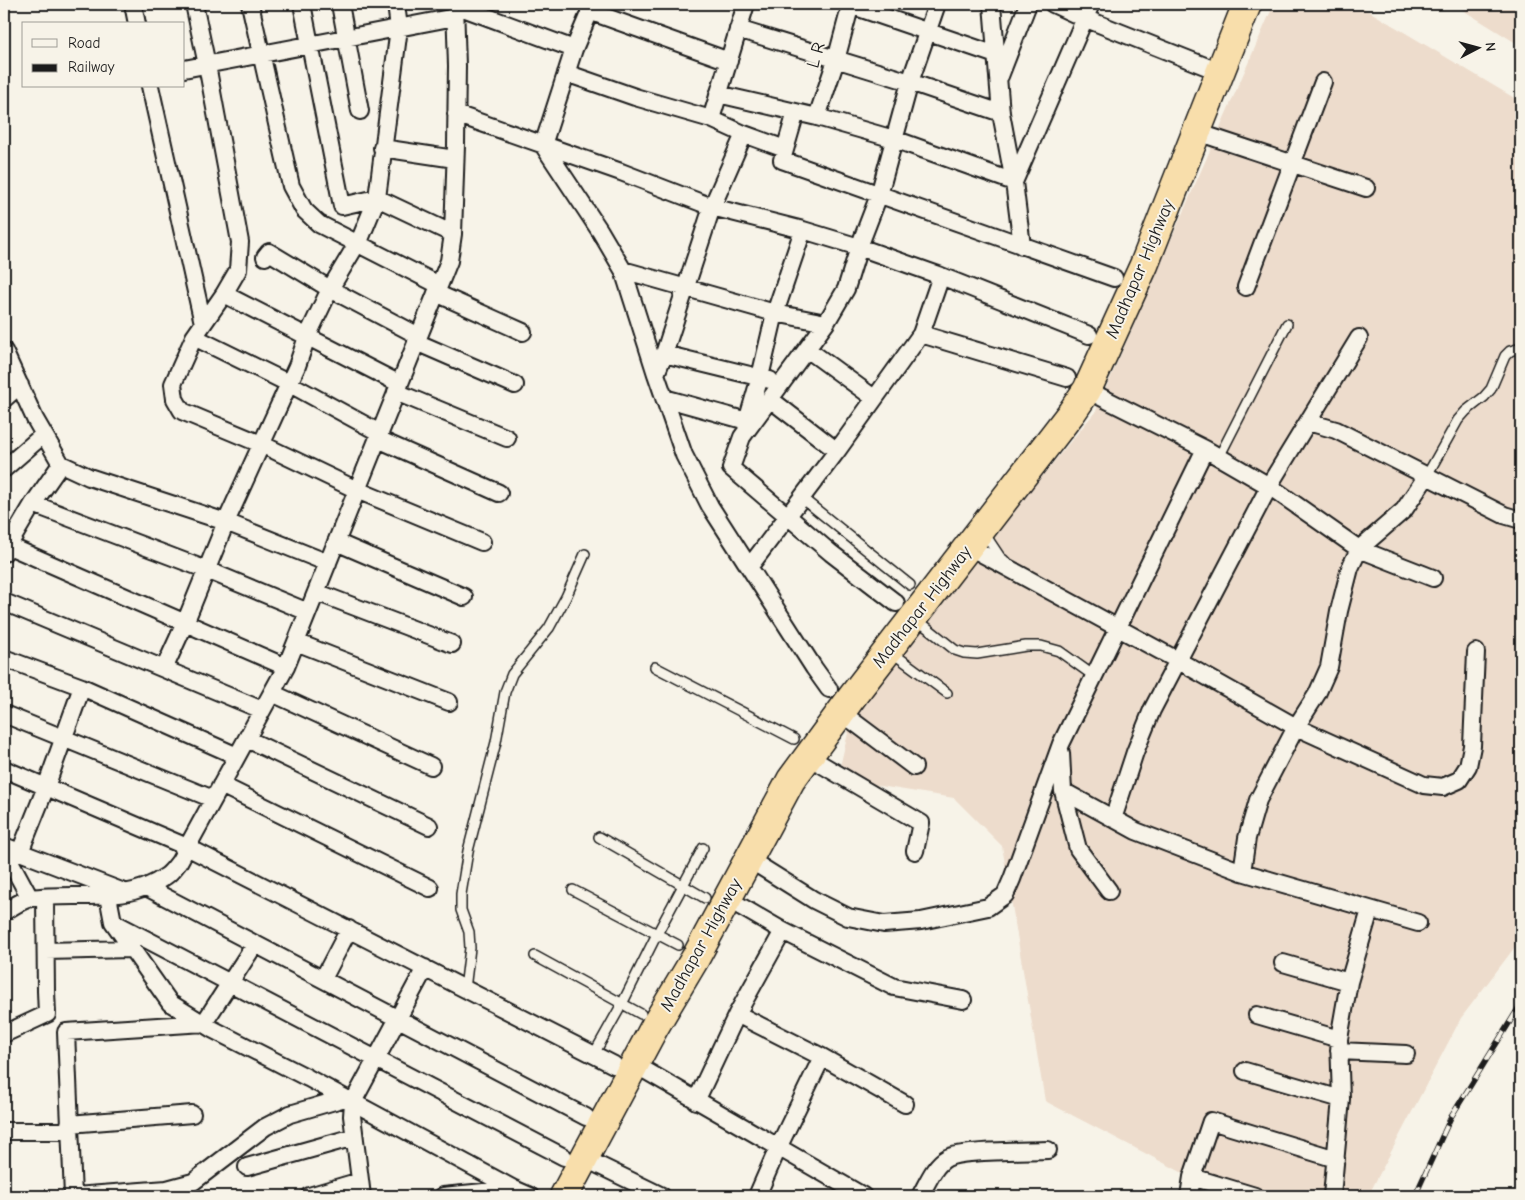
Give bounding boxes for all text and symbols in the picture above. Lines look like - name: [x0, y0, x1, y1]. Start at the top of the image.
- legend: [22, 22, 185, 88]
- north arrow: [1452, 22, 1502, 72]
- text: Road: [68, 34, 100, 52]
- street label: L R: [802, 39, 830, 70]
- text: N: [1482, 41, 1499, 52]
- text: Railway: [68, 58, 115, 76]
- street label: Madhapar Highway: [1101, 195, 1179, 342]
- street label: Madhapar Highway: [868, 541, 977, 672]
- street label: Madhapar Highway: [656, 874, 747, 1015]

